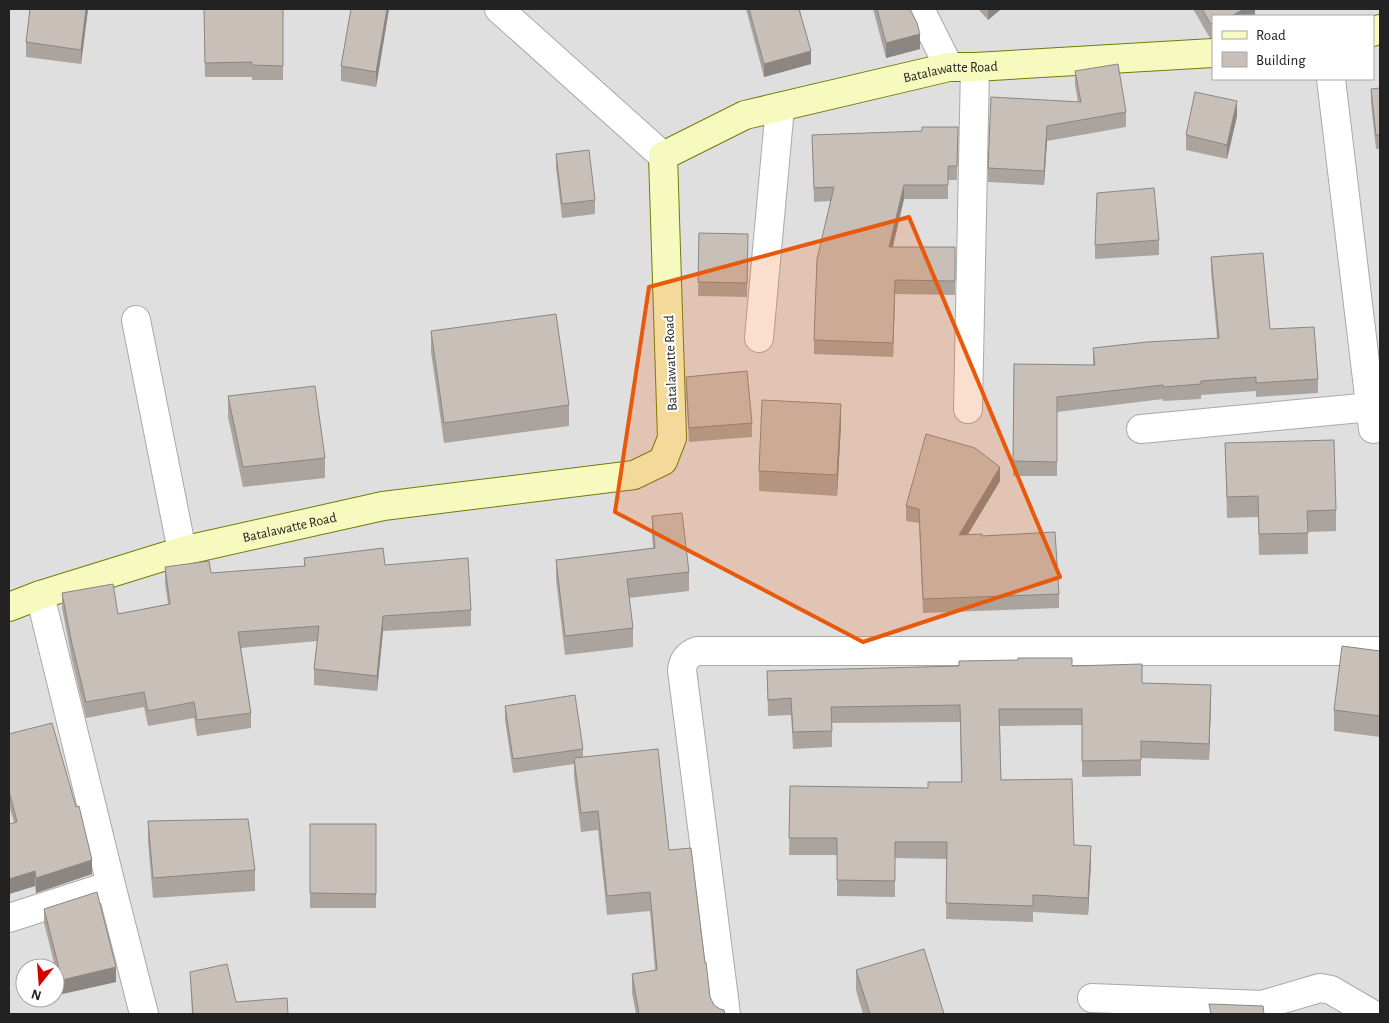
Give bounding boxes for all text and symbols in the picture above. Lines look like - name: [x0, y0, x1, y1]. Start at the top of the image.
- legend: [1212, 15, 1374, 80]
- text: Road: [1256, 28, 1286, 43]
- text: Building: [1256, 53, 1306, 68]
- street label: Batalawatte Road: [902, 60, 998, 86]
- street label: Batalawatte Road: [662, 315, 680, 411]
- street label: Batalawatte Road: [241, 511, 338, 545]
- north arrow: [15, 958, 65, 1008]
- text: N: [30, 986, 43, 1003]

